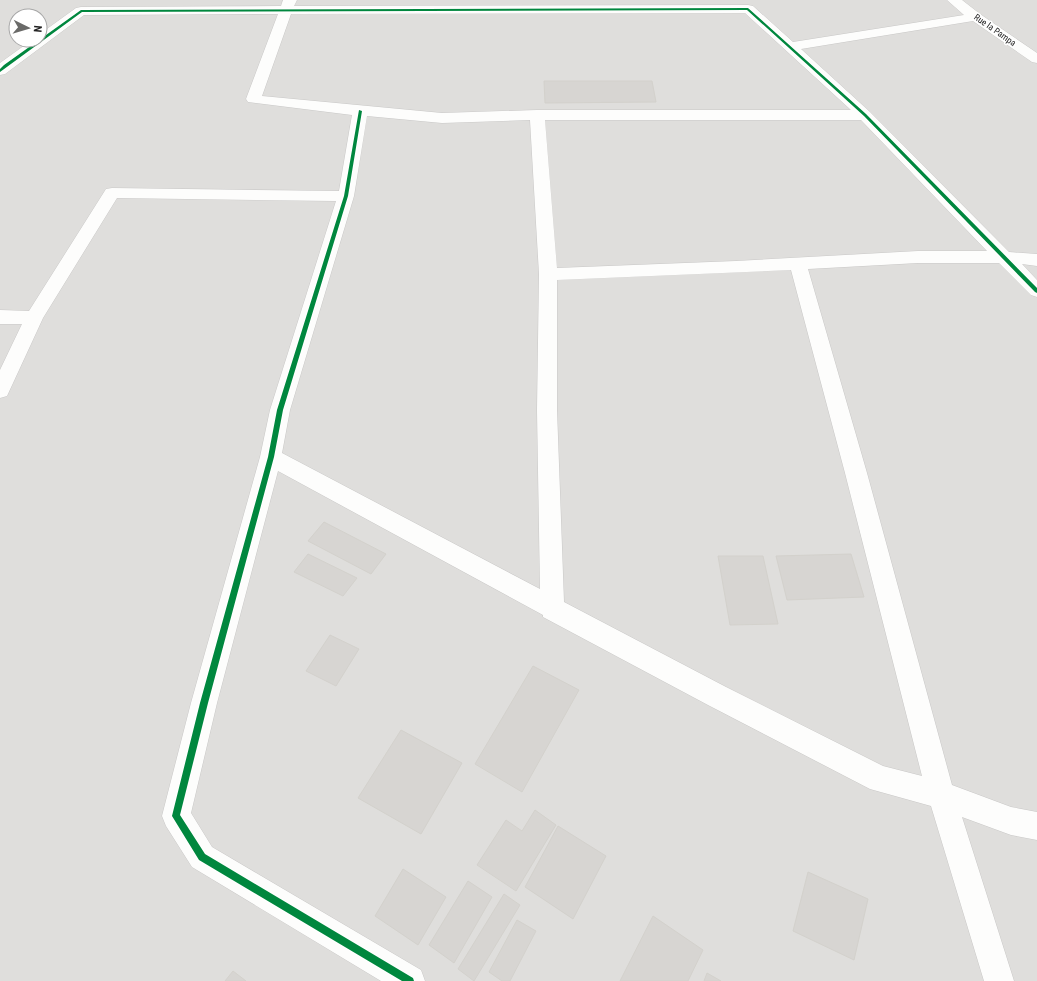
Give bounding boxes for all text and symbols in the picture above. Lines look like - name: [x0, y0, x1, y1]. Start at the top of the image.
- north arrow: [8, 8, 48, 48]
- street label: Rue la Pampa: [972, 12, 1018, 48]
- text: N: [31, 25, 44, 33]

